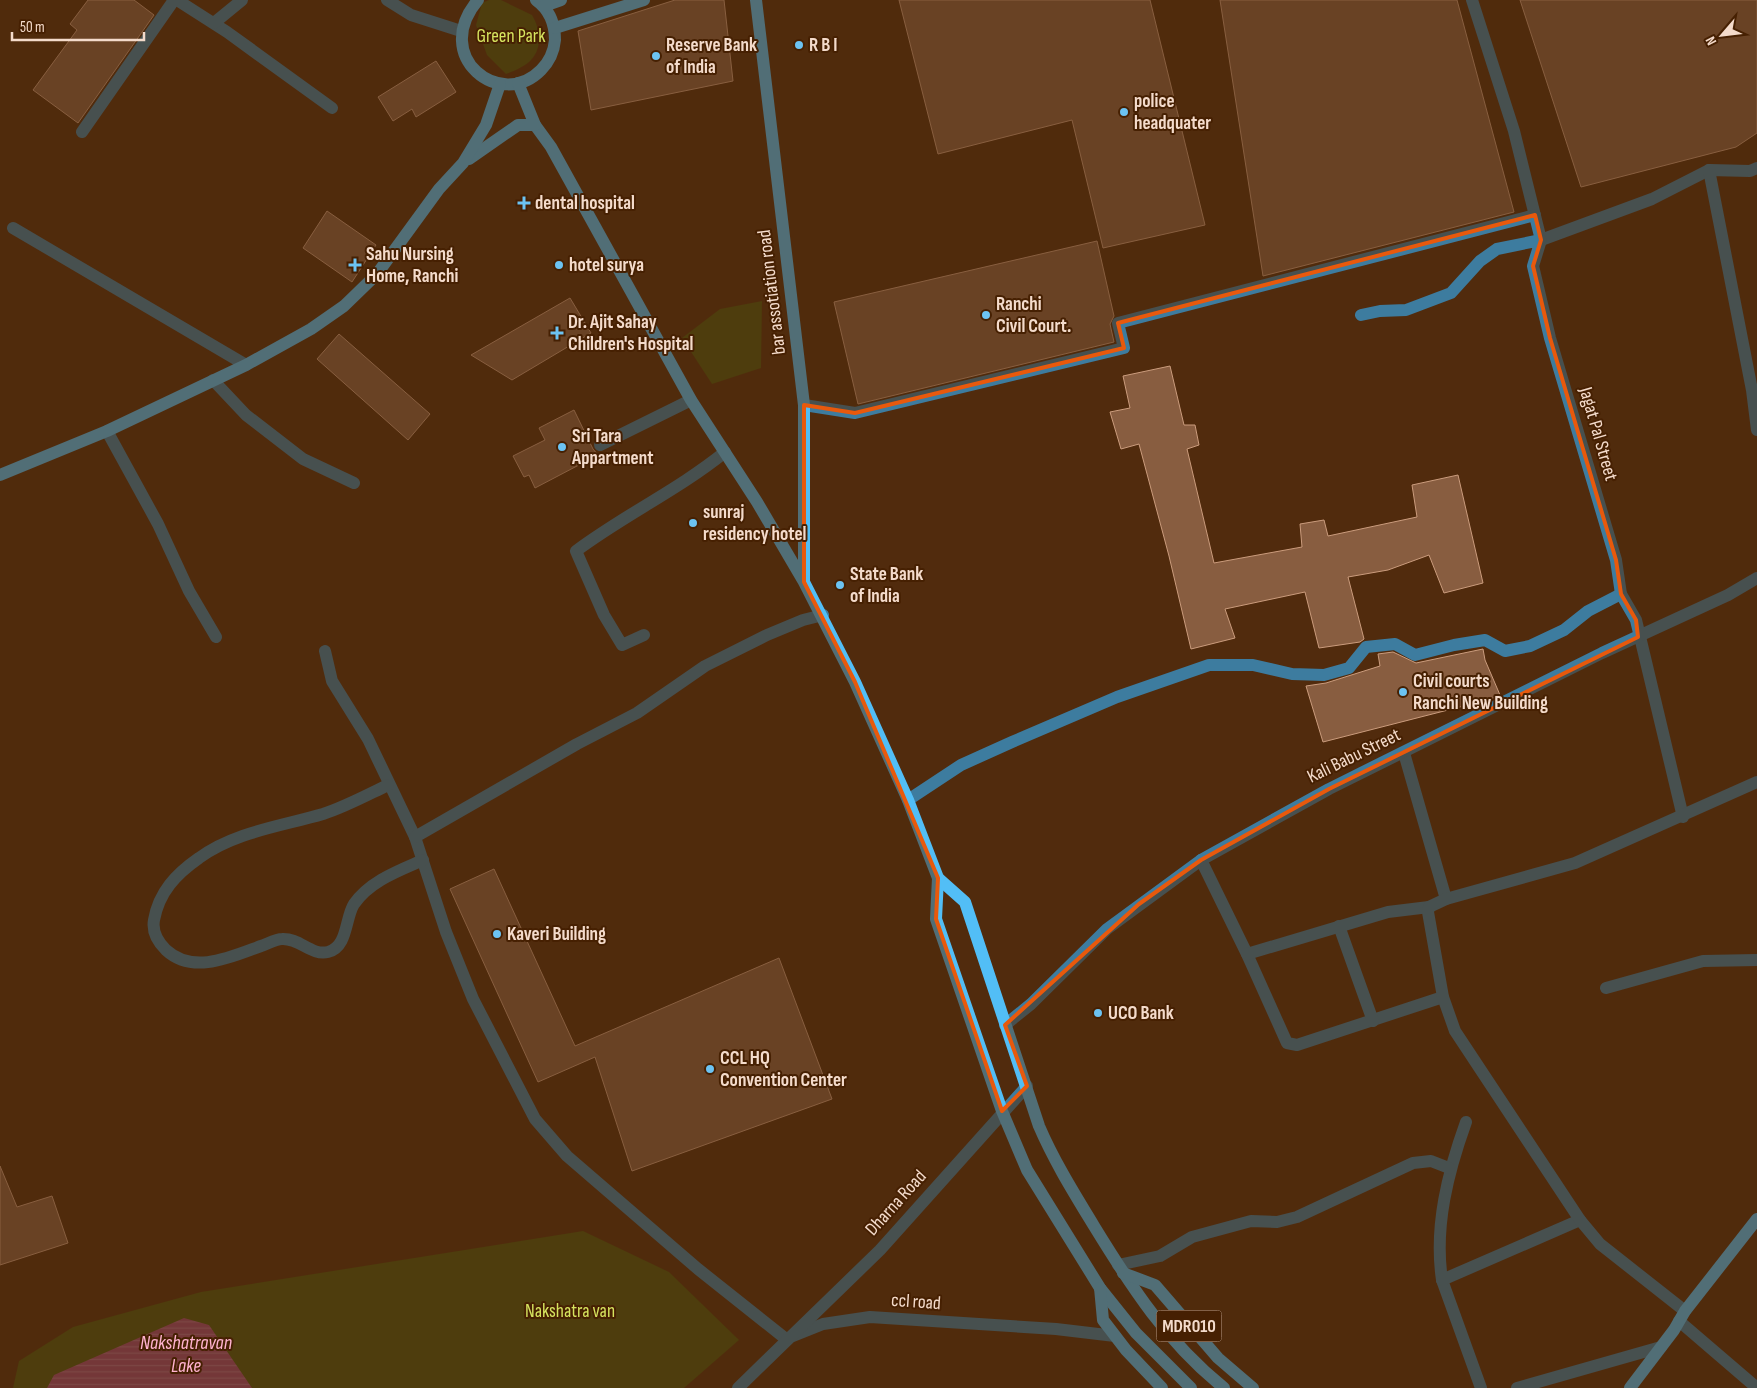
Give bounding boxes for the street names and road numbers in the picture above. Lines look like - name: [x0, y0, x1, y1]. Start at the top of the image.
- street label: bar assotiation road: [753, 228, 791, 356]
- street label: Jagat Pal Street: [1573, 384, 1622, 484]
- street label: Kali Babu Street: [1304, 723, 1405, 788]
- street label: Dharna Road: [861, 1165, 931, 1241]
- street label: ccl road: [890, 1289, 942, 1315]
- road number: MDR010: [1156, 1310, 1222, 1342]

